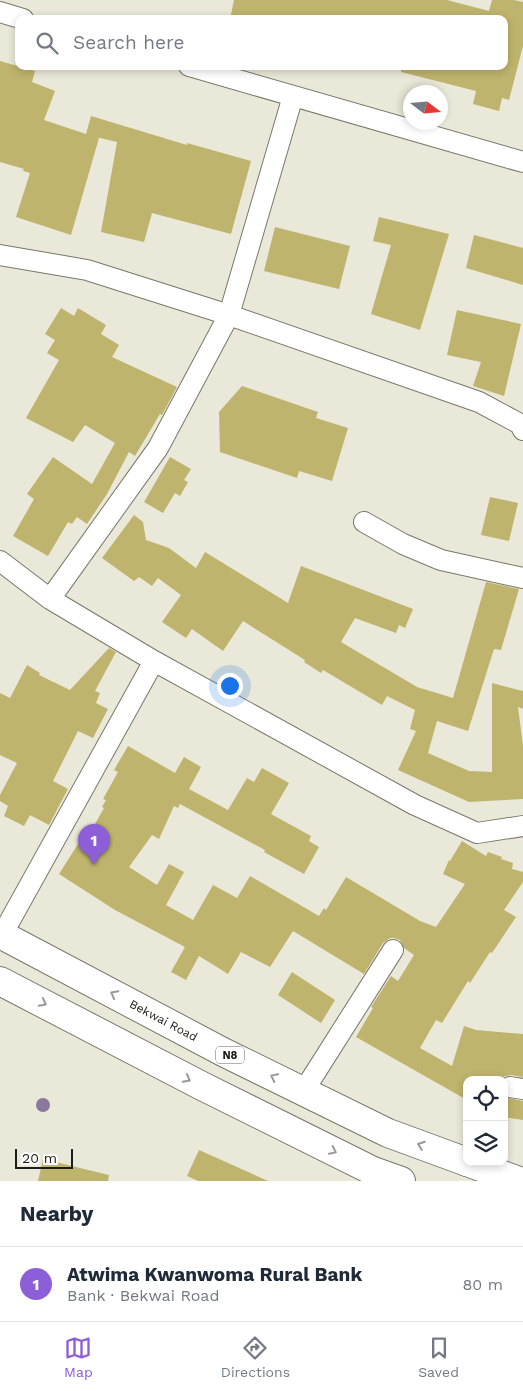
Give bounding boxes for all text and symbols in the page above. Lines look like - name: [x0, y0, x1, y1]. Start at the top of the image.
- search box: [15, 15, 508, 70]
- icon: search: [33, 29, 61, 57]
- text: Search here: [73, 31, 184, 54]
- north arrow: [403, 85, 448, 130]
- your location: [217, 673, 243, 699]
- pin: 1: [78, 824, 110, 865]
- one-way arrow: [110, 990, 119, 1000]
- one-way arrow: [38, 997, 47, 1007]
- street label: Bekwai Road: [127, 997, 200, 1044]
- road number: N8: [216, 1046, 244, 1064]
- one-way arrow: [182, 1073, 191, 1083]
- one-way arrow: [270, 1073, 279, 1083]
- map controls: [463, 1076, 508, 1166]
- button: locate: [463, 1076, 508, 1121]
- button: layers: [463, 1121, 508, 1166]
- one-way arrow: [417, 1141, 426, 1151]
- one-way arrow: [327, 1145, 336, 1155]
- scale bar: [15, 1146, 72, 1169]
- text: 20 m: [22, 1150, 57, 1166]
- text: Nearby: [20, 1201, 93, 1226]
- text: Atwima Kwanwoma Rural Bank: [67, 1263, 362, 1286]
- text: 1: [33, 1275, 39, 1294]
- text: 80 m: [462, 1275, 503, 1294]
- text: Bank · Bekwai Road: [67, 1286, 219, 1305]
- tab: Map: [64, 1334, 93, 1380]
- tab: Directions: [221, 1334, 290, 1380]
- tab: Saved: [418, 1334, 459, 1380]

